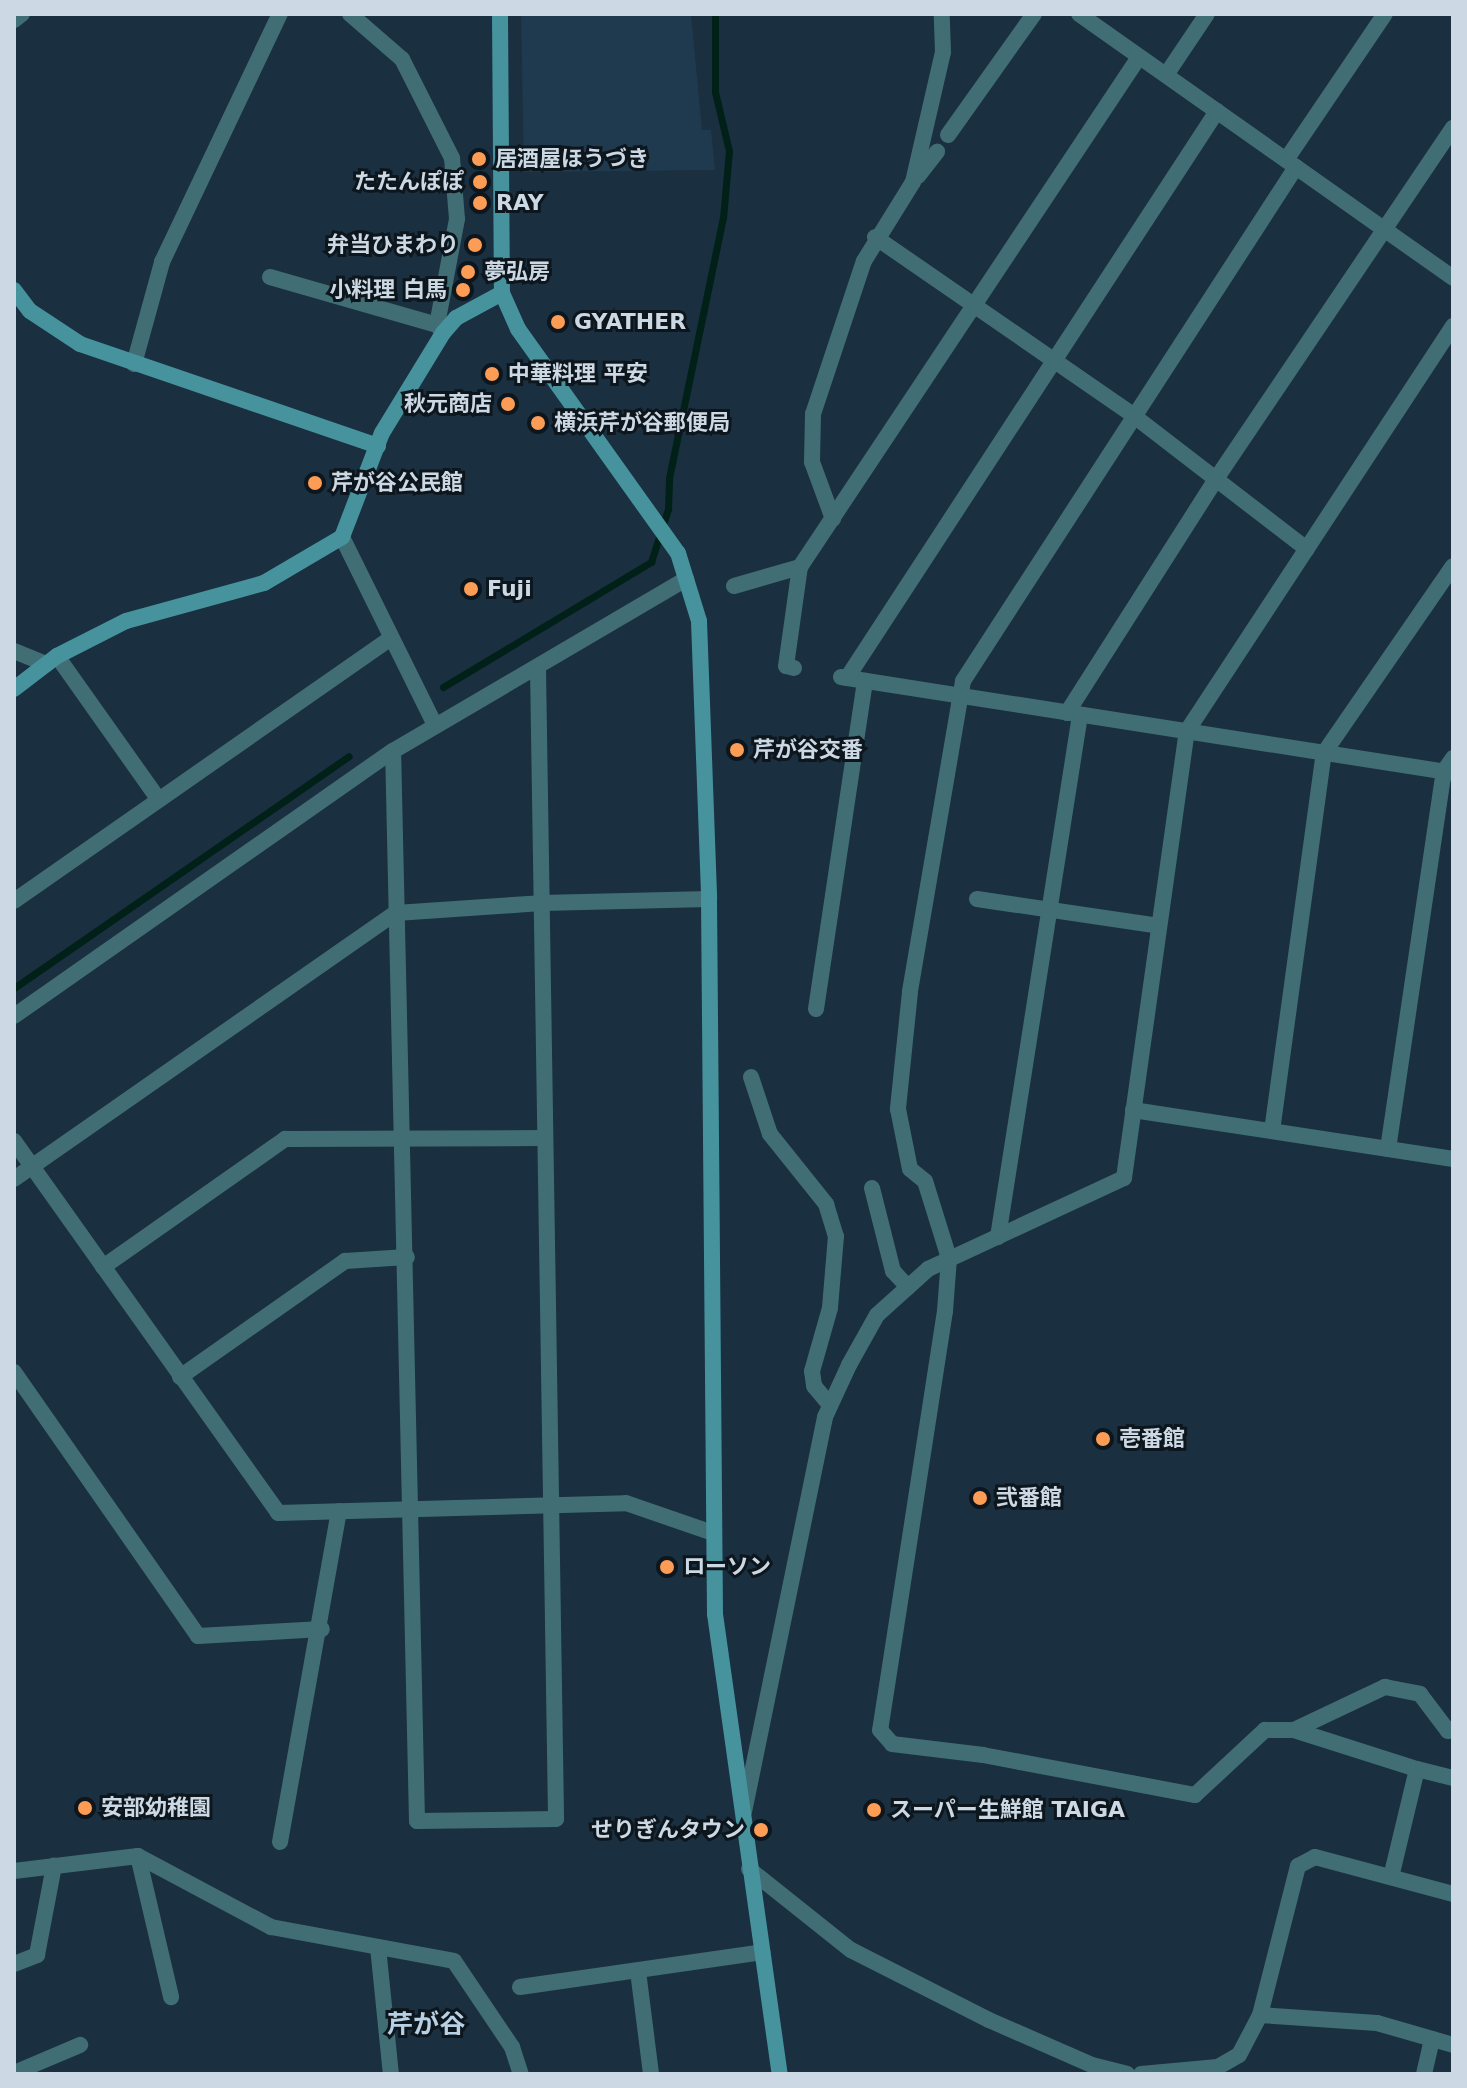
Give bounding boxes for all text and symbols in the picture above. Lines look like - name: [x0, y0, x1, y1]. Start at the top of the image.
- place label: 居酒屋ほうづき: [495, 146, 649, 172]
- marker: 居酒屋ほうづき: [470, 150, 488, 168]
- place label: たたんぽぽ: [354, 169, 464, 195]
- marker: たたんぽぽ: [471, 173, 489, 191]
- place label: RAY: [496, 190, 544, 216]
- marker: RAY: [471, 194, 489, 212]
- place label: 弁当ひまわり: [327, 232, 459, 258]
- marker: 弁当ひまわり: [466, 236, 484, 254]
- place label: 夢弘房: [484, 259, 550, 285]
- marker: 夢弘房: [459, 263, 477, 281]
- place label: 小料理 白馬: [329, 277, 447, 303]
- marker: 小料理 白馬: [454, 281, 472, 299]
- place label: GYATHER: [574, 309, 686, 335]
- marker: GYATHER: [549, 313, 567, 331]
- place label: 中華料理 平安: [508, 361, 648, 387]
- marker: 中華料理 平安: [483, 365, 501, 383]
- place label: 秋元商店: [404, 391, 492, 417]
- marker: 秋元商店: [499, 395, 517, 413]
- place label: 横浜芹が谷郵便局: [554, 410, 730, 436]
- marker: 横浜芹が谷郵便局: [529, 414, 547, 432]
- place label: 芹が谷公民館: [331, 470, 463, 496]
- marker: 芹が谷公民館: [306, 474, 324, 492]
- place label: Fuji: [487, 576, 532, 602]
- marker: Fuji: [462, 580, 480, 598]
- place label: 芹が谷交番: [753, 737, 863, 763]
- marker: 芹が谷交番: [728, 741, 746, 759]
- place label: 壱番館: [1119, 1426, 1185, 1452]
- marker: 壱番館: [1094, 1430, 1112, 1448]
- place label: 弐番館: [996, 1485, 1062, 1511]
- marker: 弐番館: [971, 1489, 989, 1507]
- place label: ローソン: [683, 1554, 771, 1580]
- marker: ローソン: [658, 1558, 676, 1576]
- place label: 安部幼稚園: [101, 1795, 211, 1821]
- place label: スーパー生鮮館 TAIGA: [890, 1797, 1125, 1823]
- marker: 安部幼稚園: [76, 1799, 94, 1817]
- marker: スーパー生鮮館 TAIGA: [865, 1801, 883, 1819]
- place label: せりぎんタウン: [591, 1817, 745, 1843]
- marker: せりぎんタウン: [752, 1821, 770, 1839]
- district label: 芹が谷: [387, 2009, 465, 2041]

